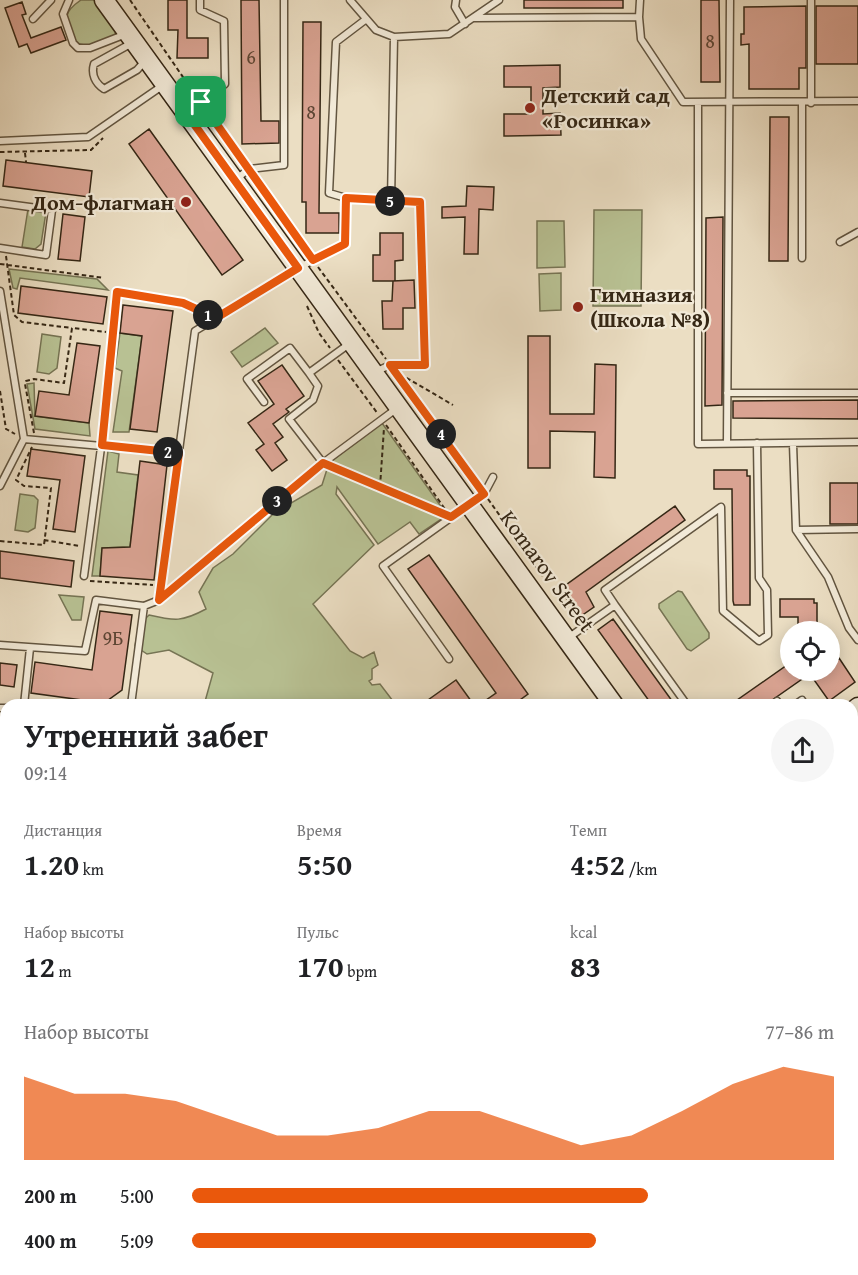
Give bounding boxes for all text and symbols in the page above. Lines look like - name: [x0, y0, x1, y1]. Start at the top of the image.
- house number: 8: [705, 26, 715, 55]
- house number: 6: [246, 42, 256, 71]
- pin: [175, 76, 226, 127]
- place label: Детский сад «Росинка»: [541, 79, 671, 136]
- icon: arrive: [184, 85, 217, 118]
- house number: 8: [306, 97, 316, 126]
- marker: Детский сад «Росинка»: [523, 101, 537, 115]
- place label: Дом-флагман: [31, 186, 174, 218]
- pin: 5: [375, 186, 405, 216]
- text: 5: [386, 189, 394, 213]
- marker: Дом-флагман: [179, 195, 193, 209]
- place label: Гимназия (Школа №8): [590, 278, 710, 335]
- pin: 1: [193, 300, 223, 330]
- marker: Гимназия (Школа №8): [571, 300, 585, 314]
- text: 1: [204, 303, 212, 327]
- pin: 4: [426, 419, 456, 449]
- text: 4: [437, 422, 445, 446]
- pin: 2: [153, 437, 183, 467]
- text: 2: [164, 440, 172, 464]
- pin: 3: [262, 486, 292, 516]
- text: 3: [273, 489, 281, 513]
- street label: Komarov Street: [493, 504, 603, 639]
- map controls: [780, 621, 840, 681]
- button: locate: [780, 621, 840, 681]
- house number: 9Б: [103, 623, 123, 652]
- text: Утренний забег: [24, 711, 268, 759]
- button: share: [771, 719, 834, 782]
- text: 09:14: [24, 758, 67, 787]
- text: Дистанция: [24, 818, 102, 842]
- text: Время: [297, 818, 342, 842]
- text: Темп: [570, 818, 607, 842]
- text: 1.20: [24, 842, 79, 886]
- text: 5:50: [297, 842, 352, 886]
- text: 4:52: [570, 842, 625, 886]
- text: km: [79, 857, 104, 881]
- text: /km: [625, 857, 657, 881]
- text: Набор высоты: [24, 920, 124, 944]
- text: Пульс: [297, 920, 339, 944]
- text: kcal: [570, 920, 597, 944]
- text: 12: [24, 944, 55, 988]
- text: 170: [297, 944, 344, 988]
- text: 83: [570, 944, 601, 988]
- text: m: [55, 959, 72, 983]
- text: bpm: [344, 959, 377, 983]
- text: Набор высоты: [24, 1017, 149, 1046]
- text: 77–86 m: [765, 1017, 834, 1046]
- text: 200 m: [24, 1181, 77, 1210]
- text: 5:00: [120, 1181, 154, 1210]
- text: 400 m: [24, 1226, 77, 1255]
- text: 5:09: [120, 1226, 154, 1255]

